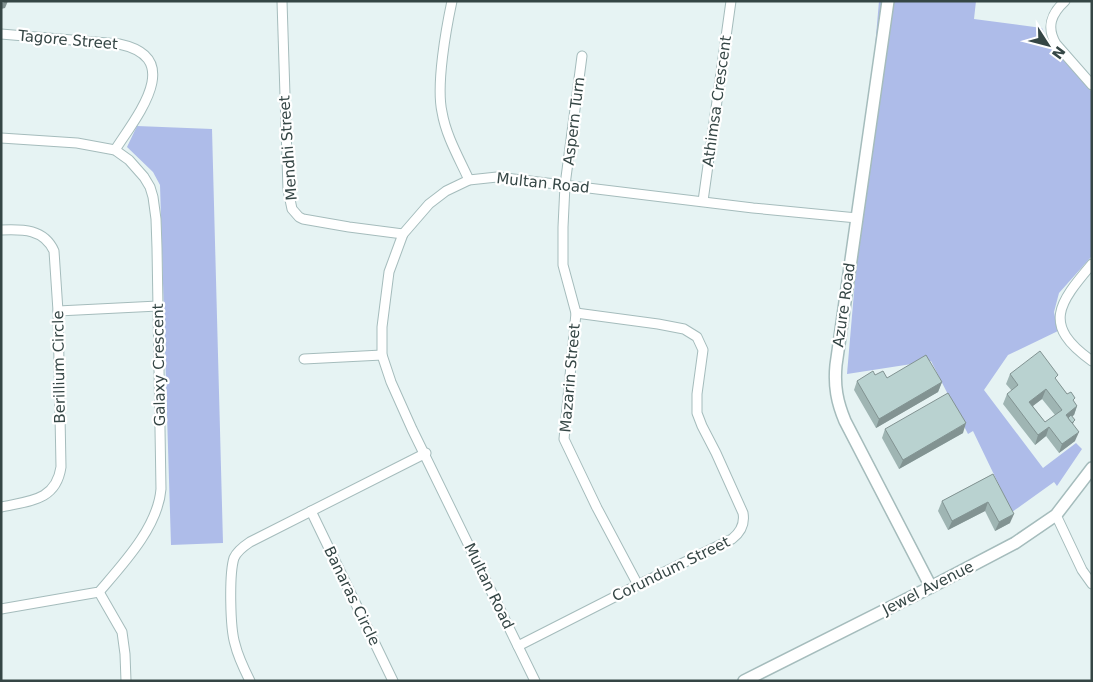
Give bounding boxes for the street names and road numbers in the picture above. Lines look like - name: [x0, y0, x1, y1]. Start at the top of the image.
- street label: Tagore Street: [16, 27, 119, 53]
- street label: Athimsa Crescent: [699, 34, 735, 168]
- street label: Aspern Turn: [560, 76, 588, 166]
- street label: Mendhi Street: [275, 95, 301, 201]
- street label: Multan Road: [496, 169, 590, 197]
- street label: Azure Road: [829, 262, 859, 348]
- street label: Galaxy Crescent: [149, 303, 169, 427]
- street label: Berillium Circle: [49, 310, 69, 424]
- street label: Mazarin Street: [556, 323, 584, 433]
- street label: Corundum Street: [609, 533, 733, 605]
- street label: Multan Road: [460, 540, 518, 632]
- street label: Banaras Circle: [320, 543, 384, 649]
- street label: Jewel Avenue: [879, 557, 977, 619]

